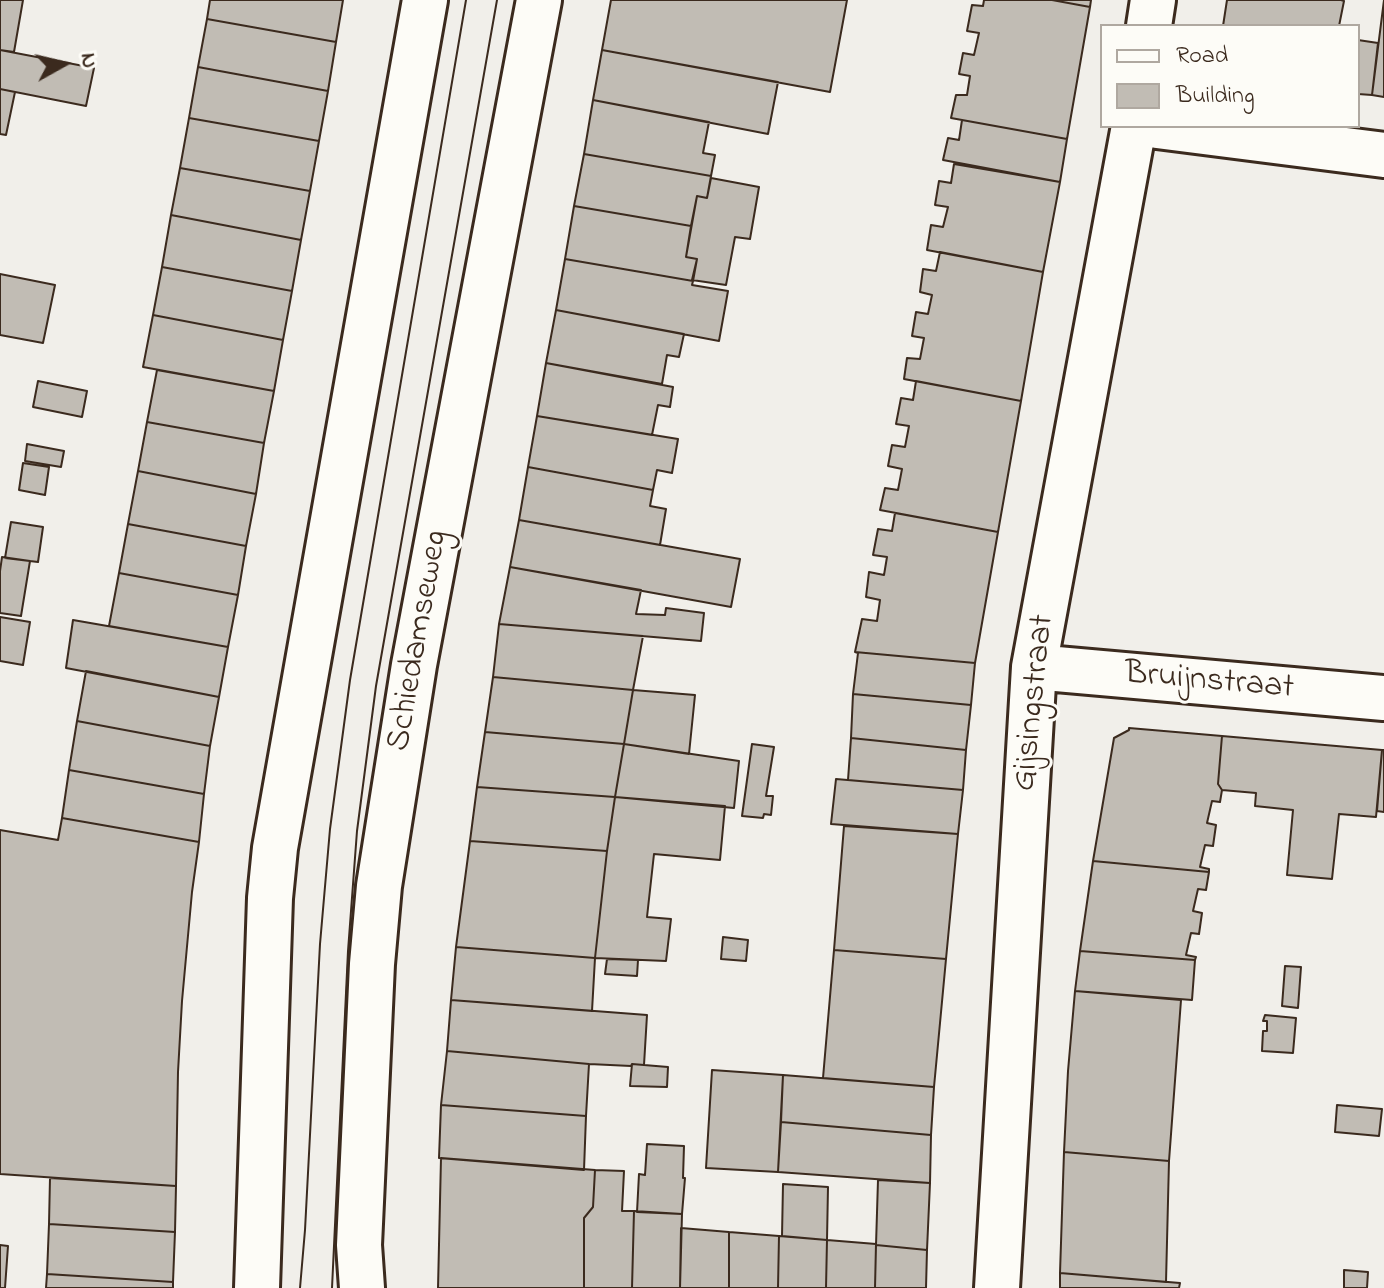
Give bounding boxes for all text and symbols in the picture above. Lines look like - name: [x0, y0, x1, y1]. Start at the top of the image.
- north arrow: [24, 24, 104, 104]
- legend: [1100, 24, 1360, 128]
- text: Road: [1176, 39, 1228, 74]
- text: N: [71, 51, 105, 70]
- text: Building: [1176, 79, 1255, 114]
- street label: Schiedamseweg: [380, 527, 460, 755]
- street label: Gijsingstraat: [1006, 613, 1066, 793]
- street label: Bruijnstraat: [1123, 655, 1295, 711]

